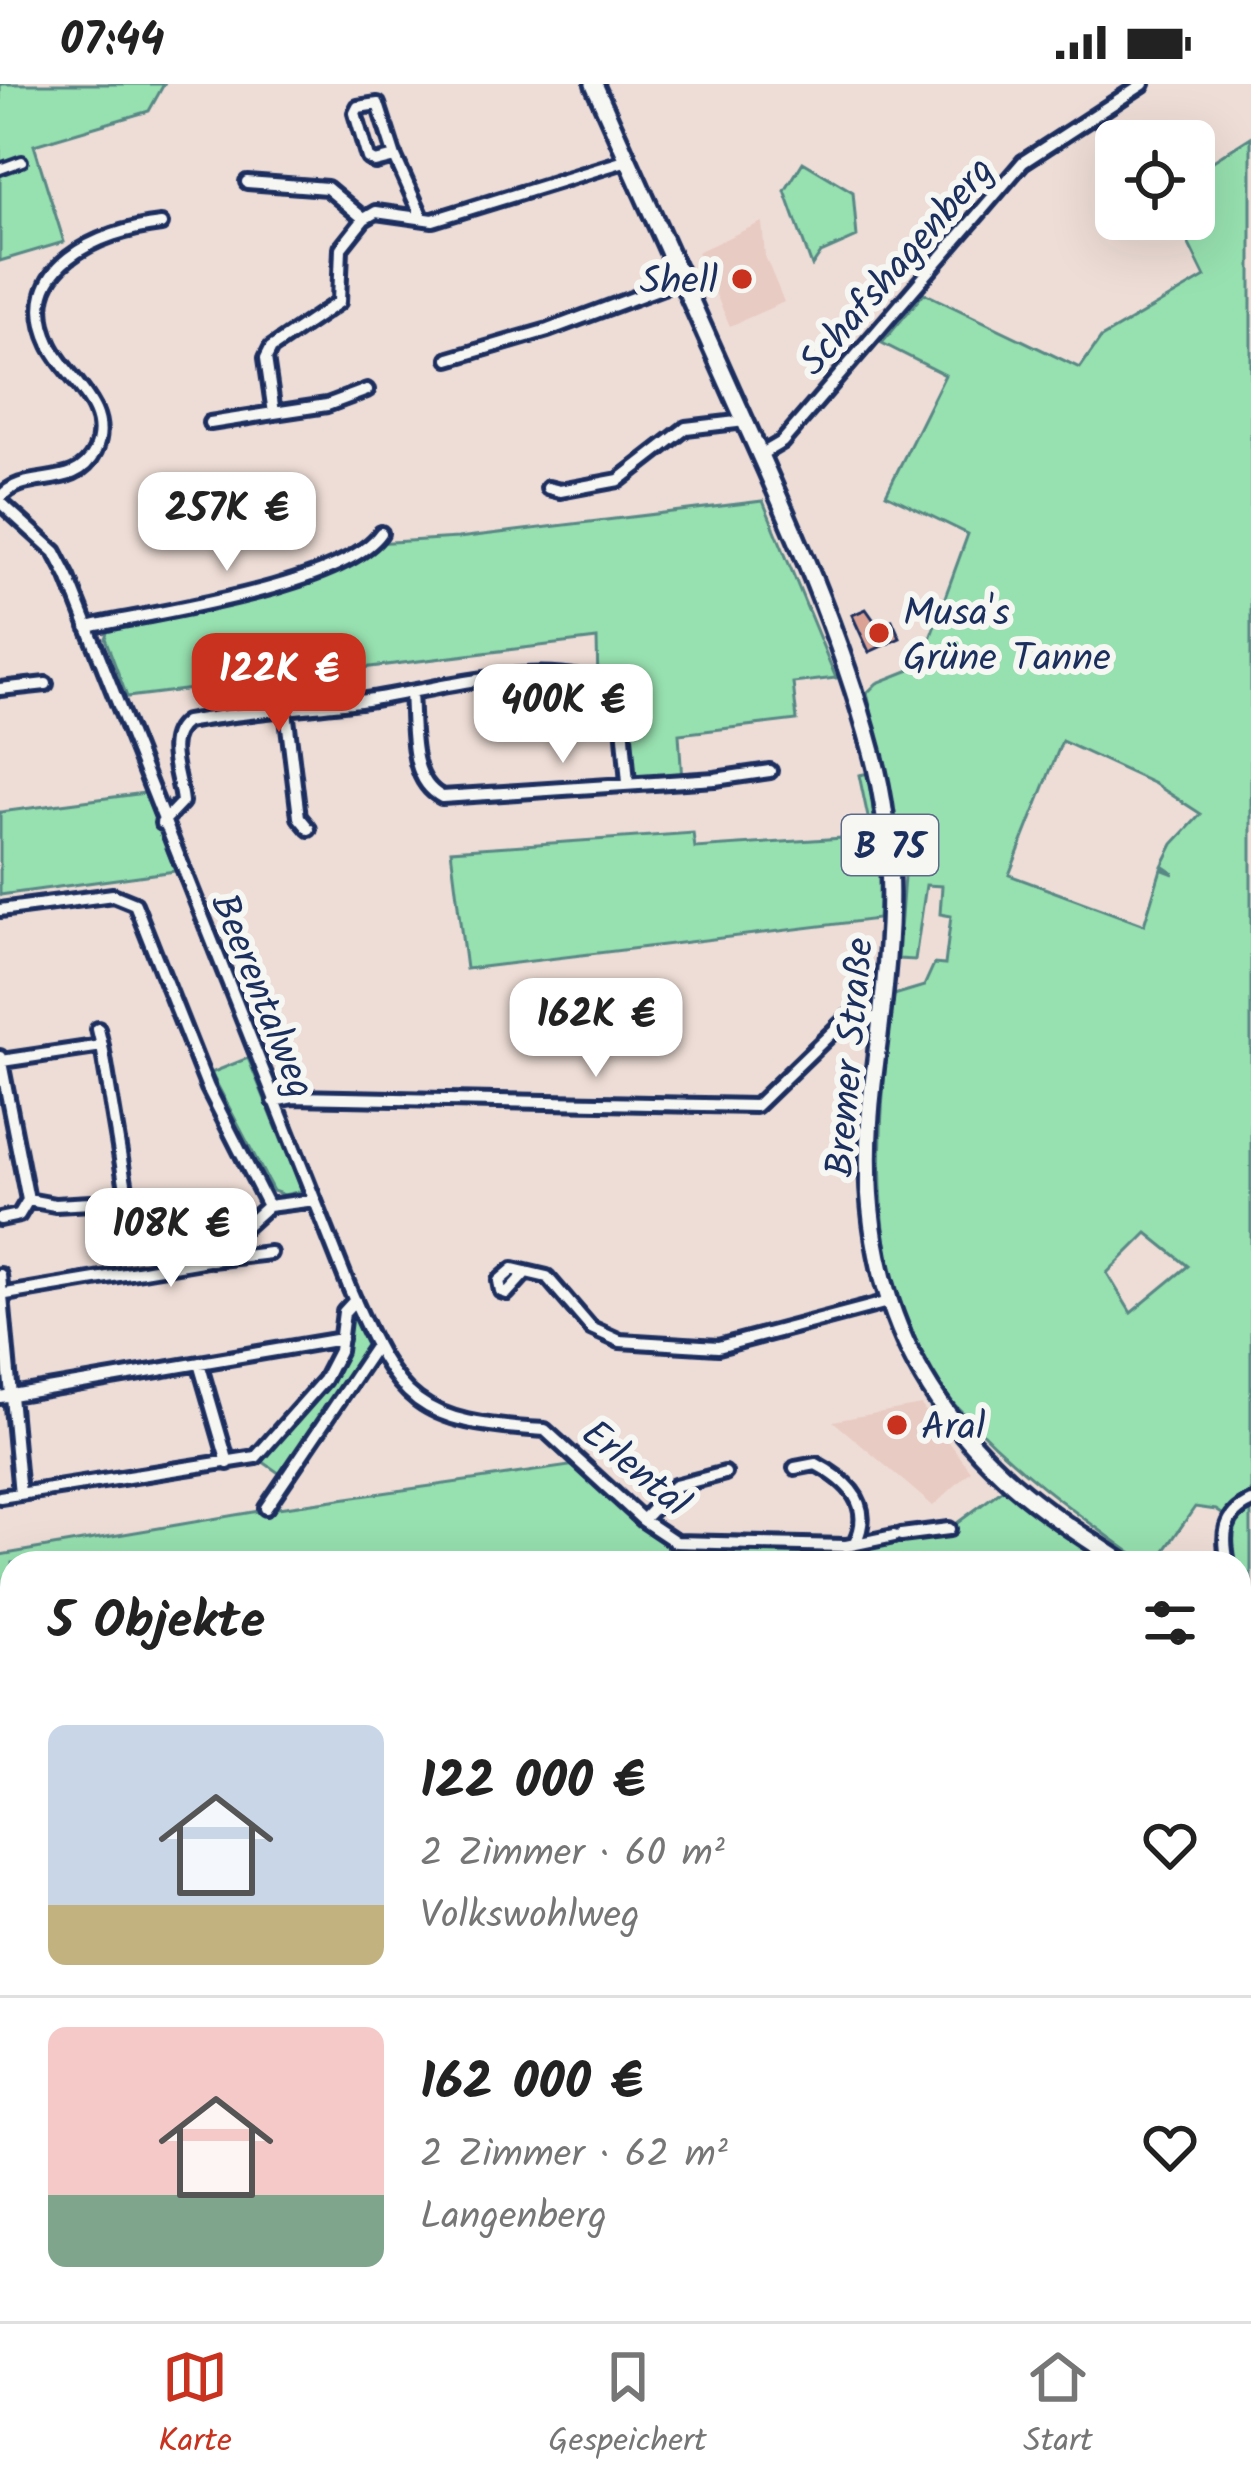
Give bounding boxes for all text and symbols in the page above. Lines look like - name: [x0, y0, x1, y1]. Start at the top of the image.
- text: 07:44: [60, 6, 164, 78]
- map controls: [1095, 120, 1215, 240]
- button: locate: [1095, 120, 1215, 240]
- street label: Schafshagenberg: [785, 144, 1011, 391]
- place label: Shell: [640, 252, 718, 314]
- marker: Shell: [729, 266, 755, 292]
- pin: 257K €: [129, 472, 325, 574]
- text: 257K €: [165, 480, 289, 542]
- place label: Musa's Grüne Tanne: [903, 584, 1111, 691]
- marker: Musa's Grüne Tanne: [866, 620, 892, 646]
- pin: 122K €: [181, 633, 377, 735]
- text: 122K €: [219, 641, 339, 703]
- pin: 400K €: [465, 664, 661, 766]
- text: 400K €: [501, 672, 625, 734]
- road number: B 75: [842, 815, 938, 875]
- street label: Beerentalweg: [191, 885, 330, 1108]
- street label: Bremer Straße: [811, 935, 893, 1180]
- pin: 162K €: [498, 978, 694, 1080]
- text: 162K €: [537, 986, 655, 1048]
- pin: 108K €: [73, 1188, 269, 1290]
- text: 108K €: [112, 1196, 230, 1258]
- place label: Aral: [921, 1398, 985, 1460]
- street label: Erlental: [566, 1406, 703, 1534]
- marker: Aral: [884, 1412, 910, 1438]
- text: 5 Objekte: [48, 1583, 265, 1664]
- icon: filters: [1137, 1590, 1203, 1656]
- text: 122 000 €: [420, 1743, 645, 1824]
- icon: home: [144, 1773, 288, 1917]
- icon: heart: [1137, 1812, 1203, 1878]
- text: 2 Zimmer · 60 m²: [420, 1824, 725, 1886]
- text: Volkswohlweg: [420, 1886, 640, 1948]
- text: 162 000 €: [420, 2044, 643, 2125]
- icon: home: [144, 2075, 288, 2219]
- icon: heart: [1137, 2114, 1203, 2180]
- text: 2 Zimmer · 62 m²: [420, 2125, 728, 2187]
- text: Langenberg: [420, 2187, 607, 2249]
- tab: Karte: [158, 2344, 232, 2469]
- tab: Gespeichert: [548, 2344, 707, 2469]
- tab: Start: [1023, 2344, 1093, 2469]

